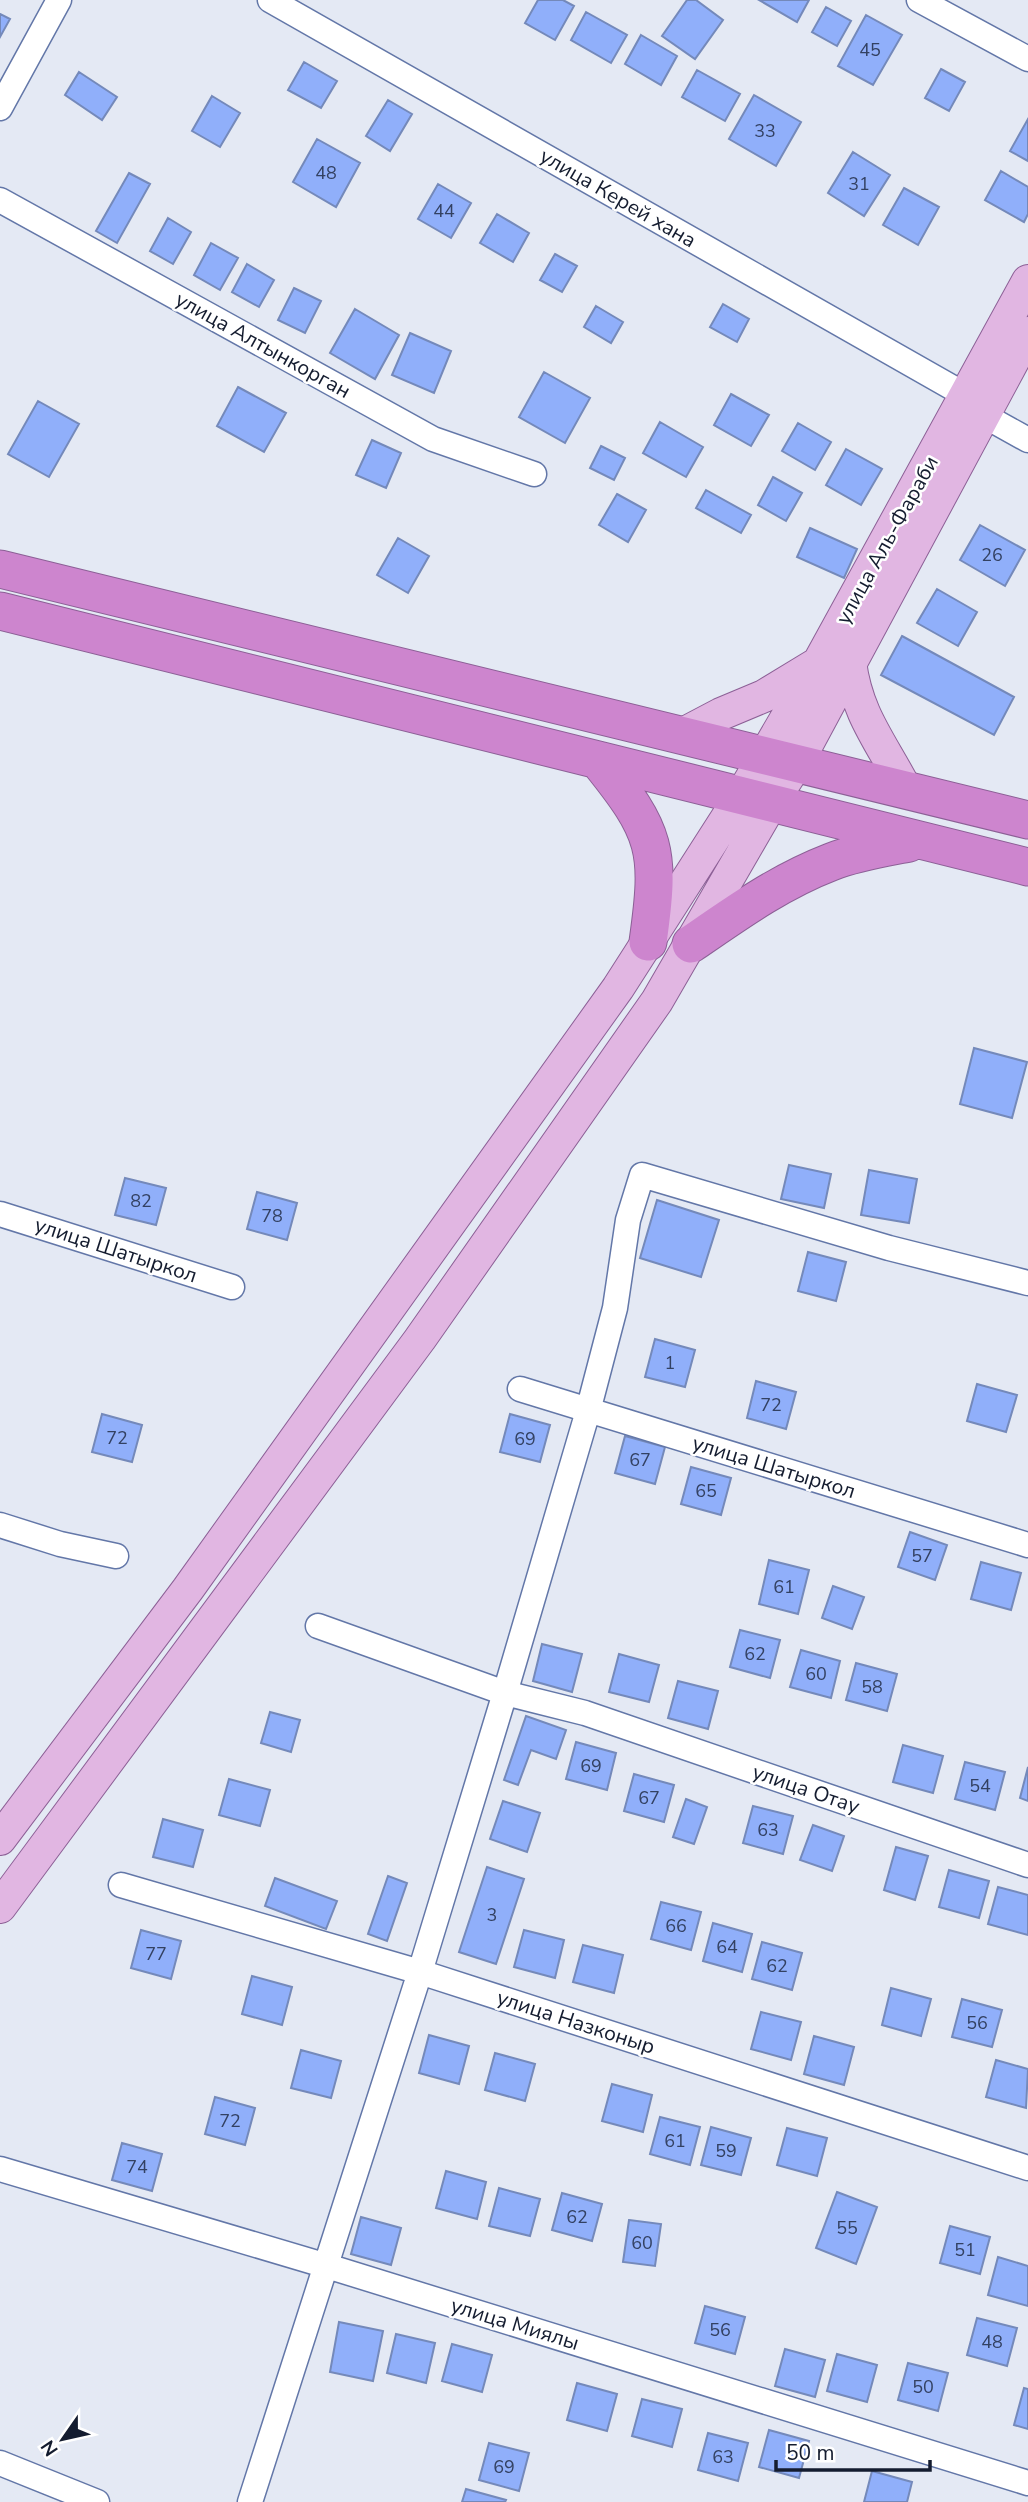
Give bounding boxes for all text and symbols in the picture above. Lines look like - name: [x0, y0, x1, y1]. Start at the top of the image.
- house number: 45: [859, 38, 881, 62]
- house number: 33: [754, 119, 776, 143]
- street label: улица Керей хана: [535, 142, 701, 254]
- house number: 48: [315, 161, 337, 185]
- house number: 31: [848, 172, 870, 196]
- house number: 44: [433, 199, 455, 223]
- street label: улица Алтынкорган: [170, 285, 356, 405]
- street label: улица Аль-Фараби: [829, 451, 945, 629]
- house number: 26: [981, 543, 1003, 567]
- house number: 82: [130, 1189, 152, 1213]
- house number: 78: [261, 1204, 283, 1228]
- street label: улица Шатыркол: [31, 1211, 201, 1289]
- house number: 1: [665, 1351, 675, 1375]
- house number: 72: [760, 1393, 782, 1417]
- house number: 72: [106, 1426, 128, 1450]
- house number: 69: [514, 1427, 536, 1451]
- street label: улица Шатыркол: [689, 1429, 859, 1505]
- house number: 67: [629, 1448, 651, 1472]
- house number: 65: [695, 1479, 717, 1503]
- house number: 57: [911, 1544, 933, 1568]
- house number: 61: [773, 1575, 795, 1599]
- house number: 62: [744, 1642, 766, 1666]
- house number: 60: [805, 1662, 827, 1686]
- house number: 58: [861, 1675, 883, 1699]
- house number: 69: [580, 1754, 602, 1778]
- street label: улица Отау: [749, 1758, 863, 1820]
- house number: 54: [969, 1774, 991, 1798]
- house number: 67: [638, 1786, 660, 1810]
- house number: 63: [757, 1818, 779, 1842]
- house number: 3: [487, 1903, 497, 1927]
- house number: 66: [665, 1914, 687, 1938]
- house number: 64: [716, 1935, 738, 1959]
- house number: 77: [145, 1942, 167, 1966]
- house number: 62: [766, 1954, 788, 1978]
- street label: улица Назконыр: [493, 1983, 659, 2061]
- house number: 56: [966, 2011, 988, 2035]
- house number: 72: [219, 2109, 241, 2133]
- house number: 61: [664, 2129, 686, 2153]
- house number: 59: [715, 2139, 737, 2163]
- house number: 74: [126, 2155, 148, 2179]
- house number: 62: [566, 2205, 588, 2229]
- house number: 55: [836, 2216, 858, 2240]
- house number: 60: [631, 2231, 653, 2255]
- house number: 51: [954, 2238, 976, 2262]
- street label: улица Миялы: [447, 2291, 583, 2357]
- house number: 56: [709, 2318, 731, 2342]
- house number: 48: [981, 2330, 1003, 2354]
- house number: 50: [912, 2375, 934, 2399]
- north arrow: [28, 2404, 98, 2474]
- scale bar: [776, 2428, 930, 2472]
- text: N: [35, 2435, 64, 2461]
- text: 50 m: [786, 2439, 835, 2467]
- house number: 63: [712, 2445, 734, 2469]
- house number: 69: [493, 2455, 515, 2479]

